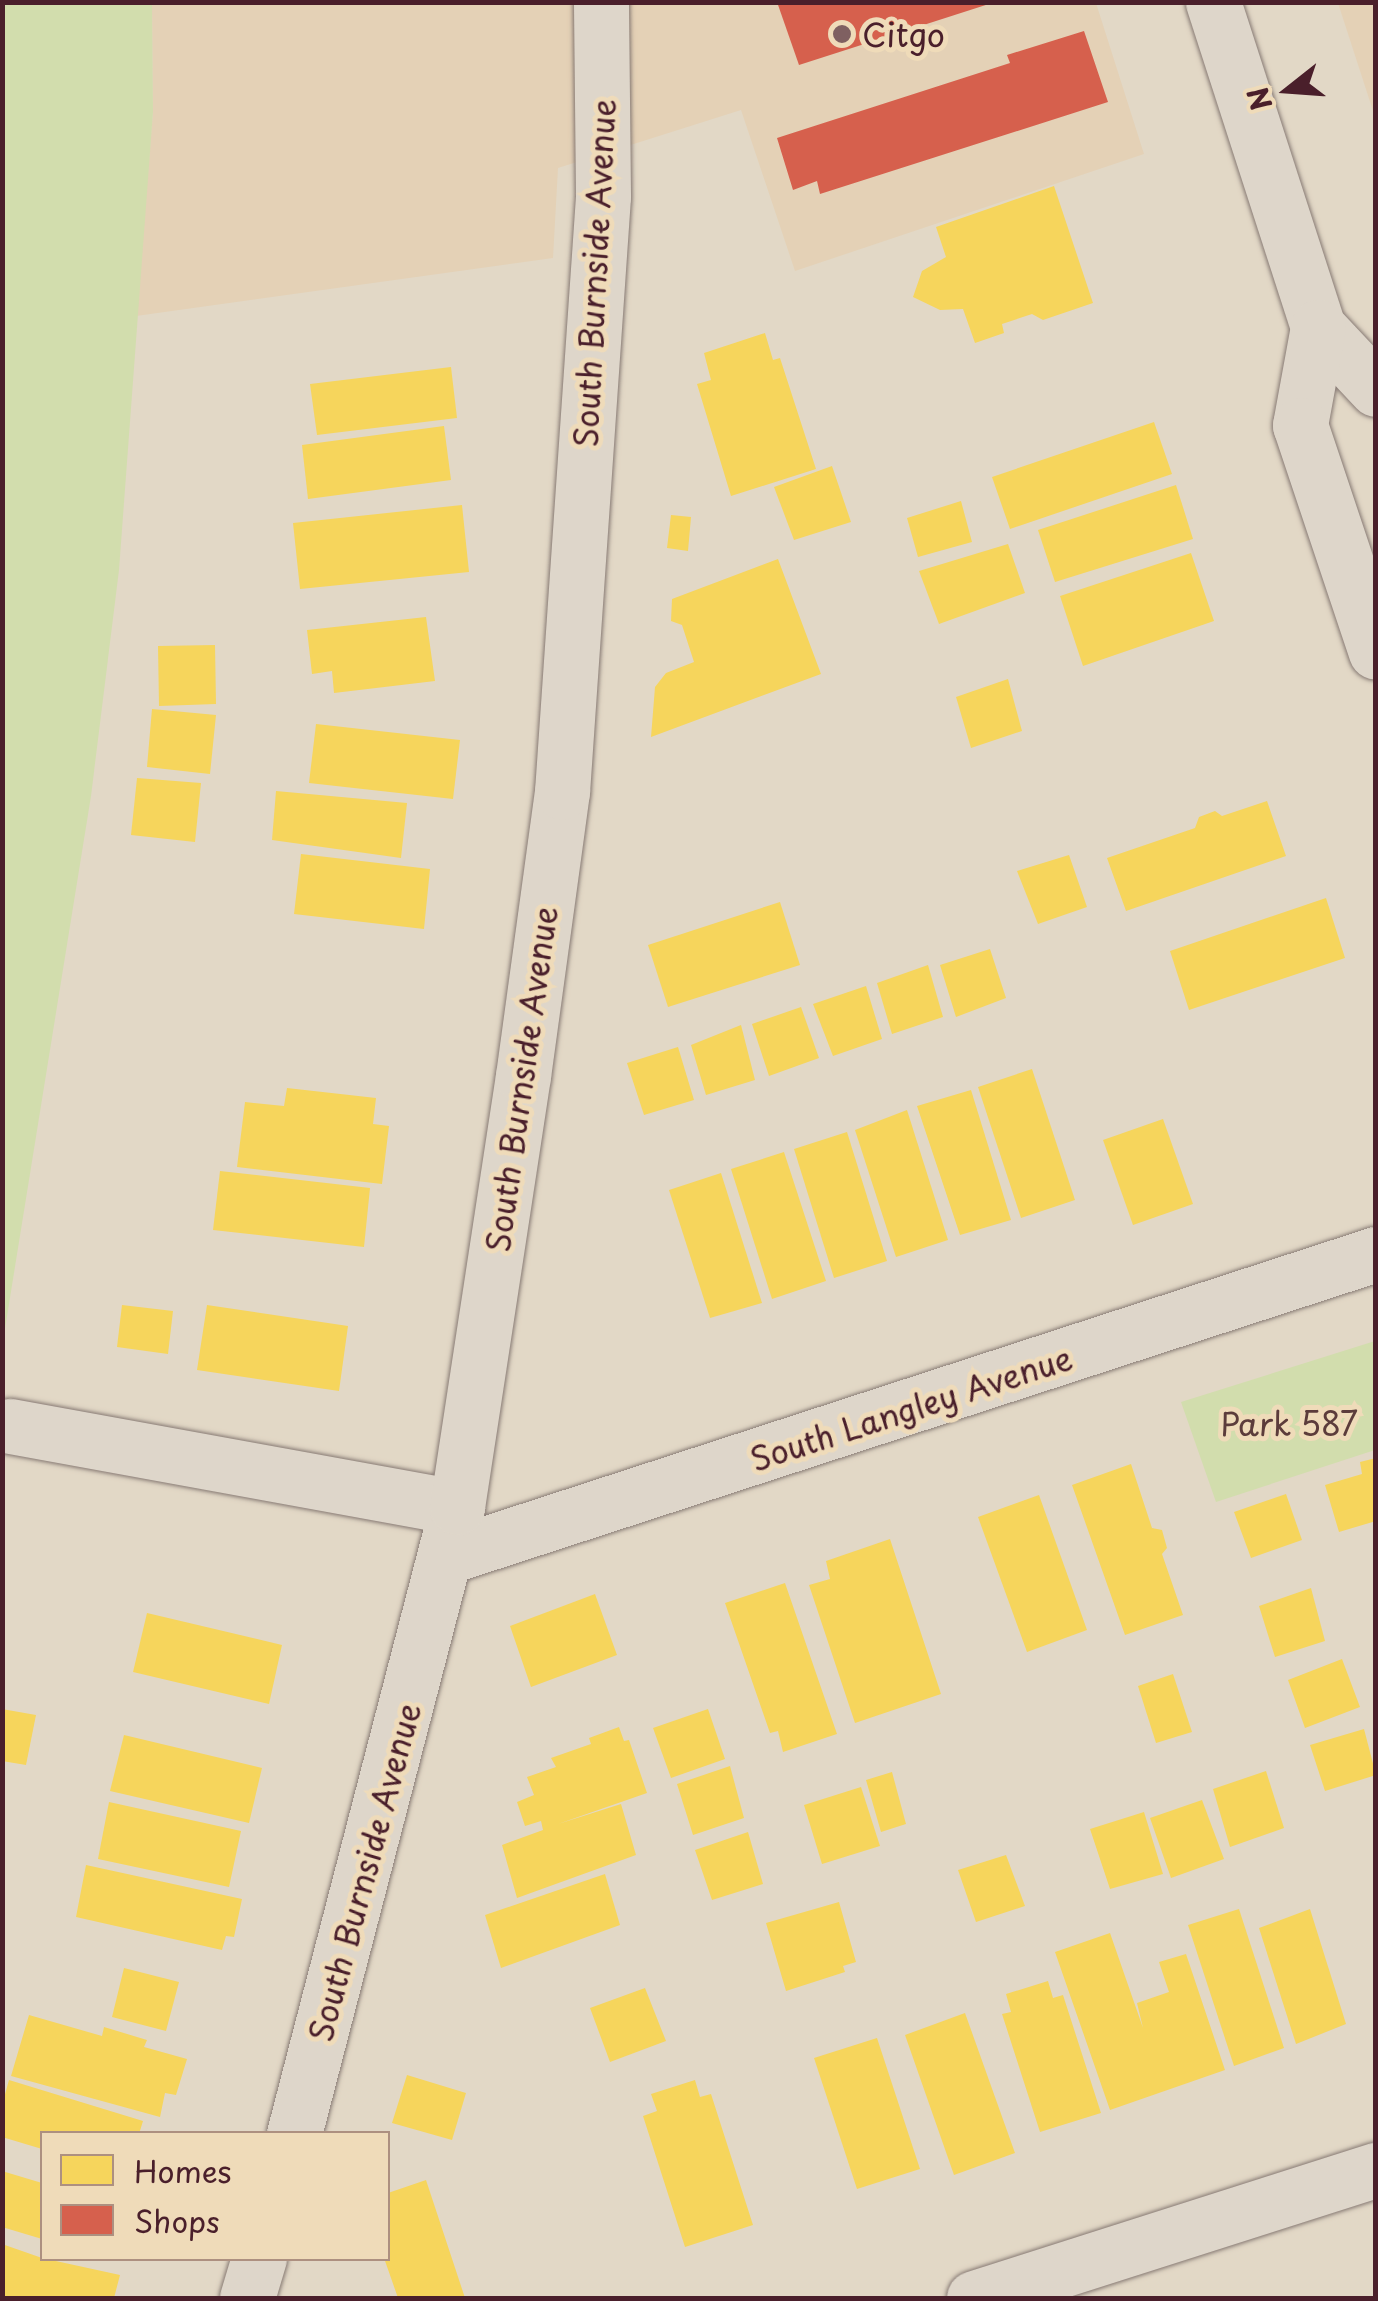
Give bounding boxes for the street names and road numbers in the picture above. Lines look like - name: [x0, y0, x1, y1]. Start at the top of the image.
- street label: South Burnside Avenue: [566, 96, 622, 450]
- street label: South Burnside Avenue: [477, 902, 565, 1256]
- street label: South Langley Avenue: [744, 1337, 1078, 1479]
- street label: South Burnside Avenue: [300, 1697, 428, 2047]

